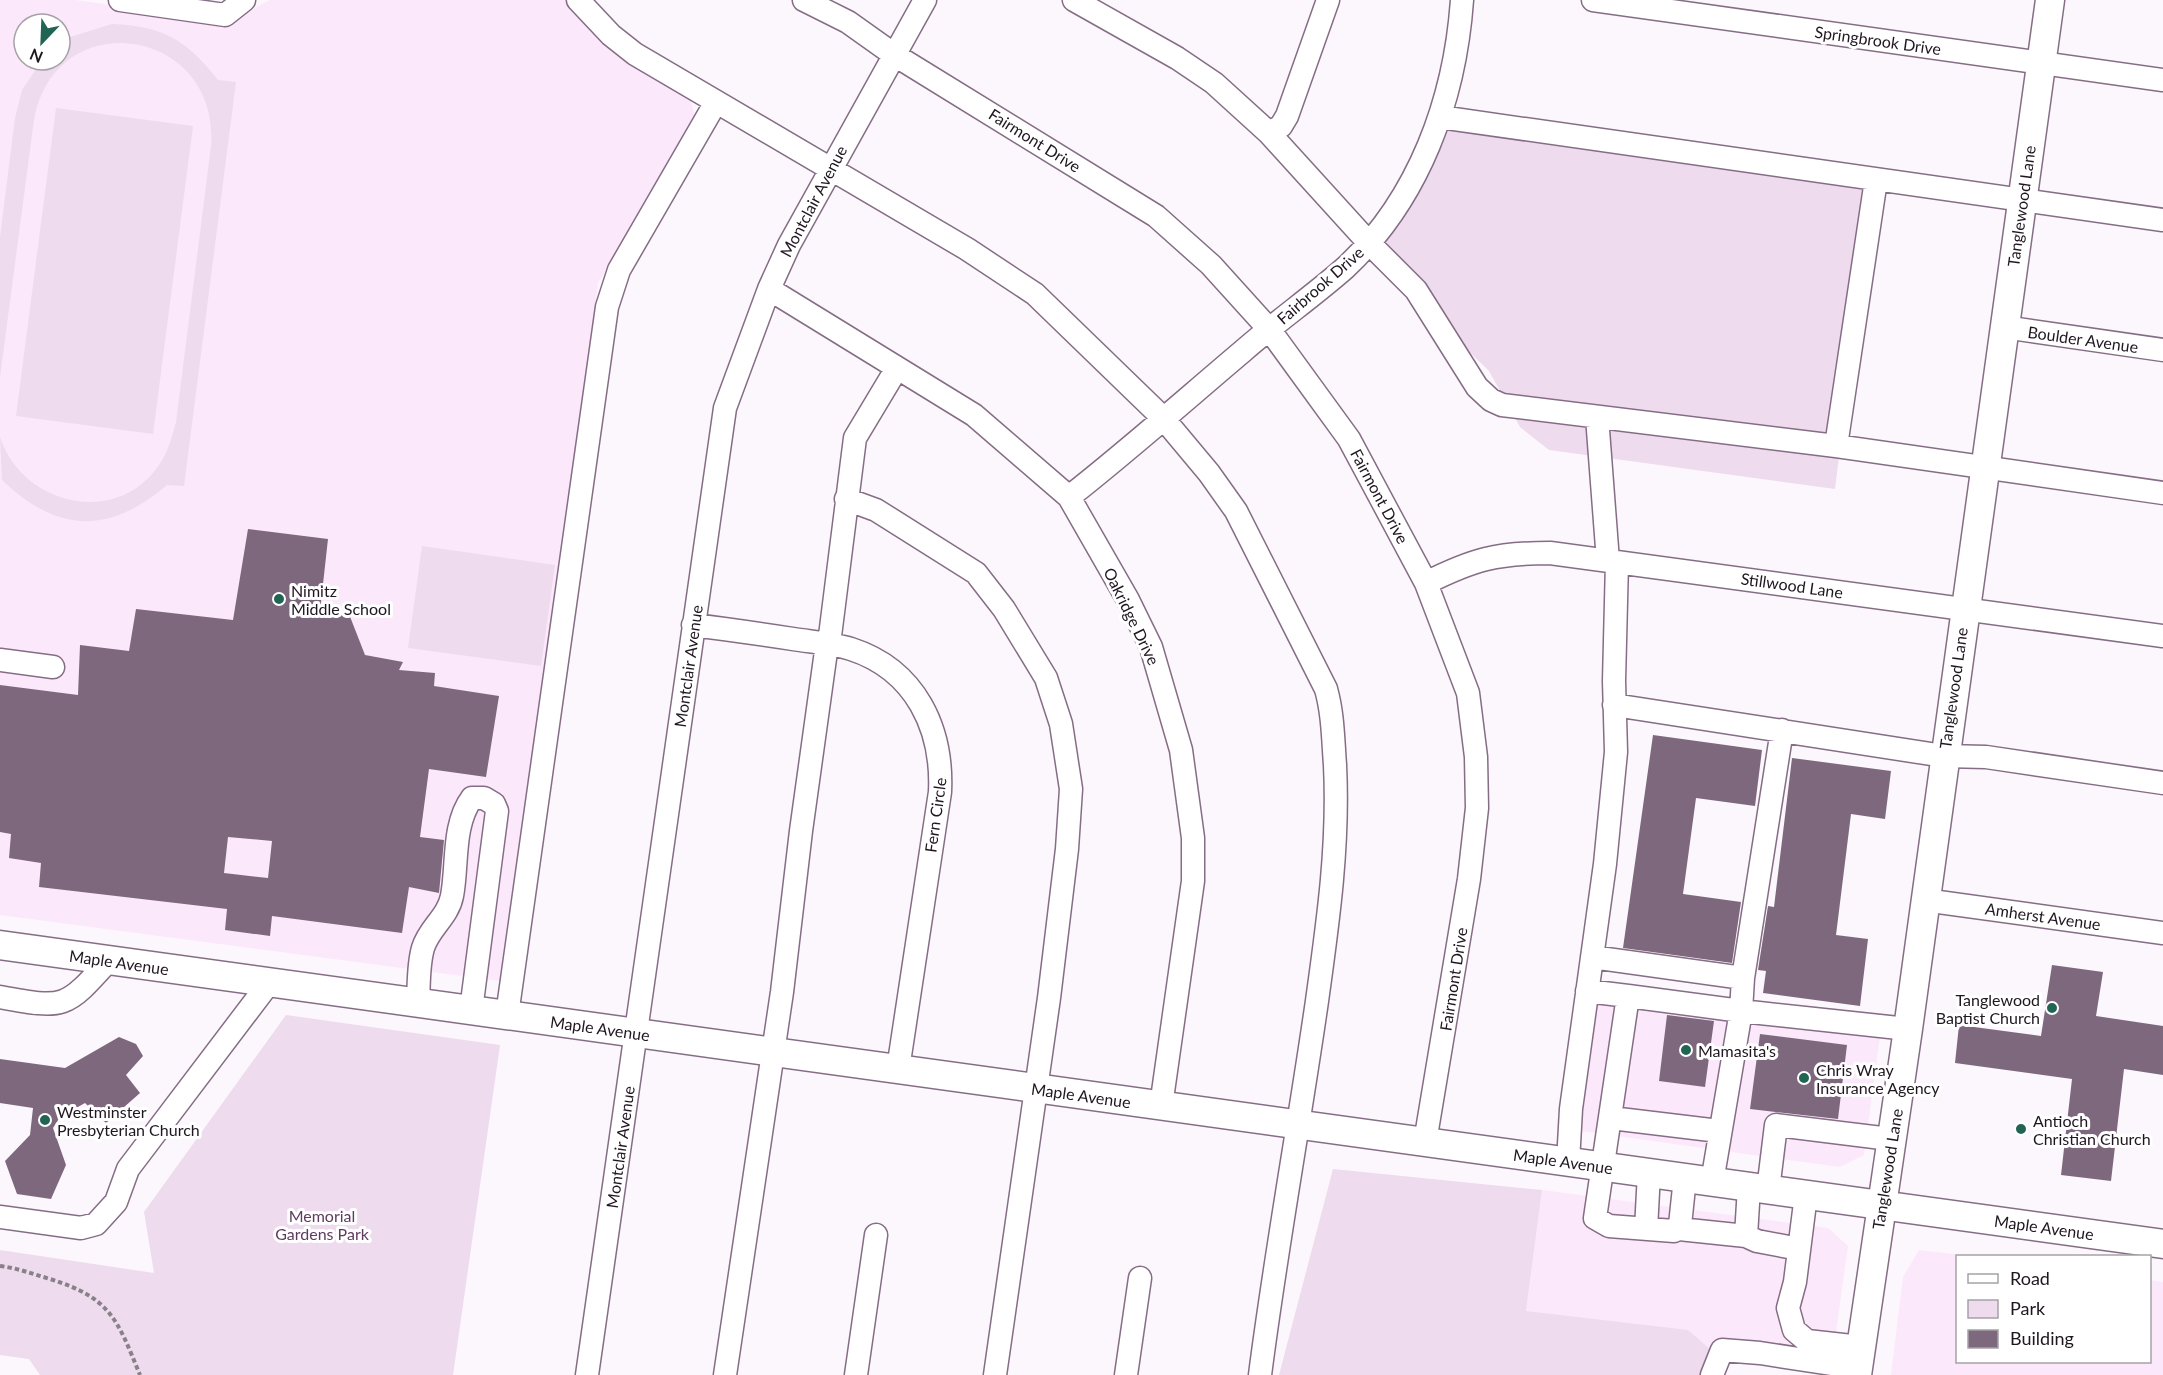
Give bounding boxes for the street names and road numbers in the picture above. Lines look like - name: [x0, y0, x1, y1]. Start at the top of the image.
- street label: Springbrook Drive: [1814, 22, 1942, 58]
- street label: Fairmont Drive: [986, 104, 1084, 176]
- street label: Montclair Avenue: [776, 142, 850, 260]
- street label: Tanglewood Lane: [2003, 144, 2039, 268]
- street label: Fairbrook Drive: [1273, 242, 1367, 328]
- street label: Boulder Avenue: [2027, 322, 2139, 356]
- street label: Fairmont Drive: [1347, 445, 1413, 547]
- street label: Oakridge Drive: [1100, 564, 1164, 668]
- street label: Stillwood Lane: [1740, 568, 1844, 602]
- street label: Montclair Avenue: [670, 604, 706, 728]
- street label: Tanglewood Lane: [1935, 626, 1971, 750]
- street label: Fern Circle: [920, 776, 950, 854]
- street label: Amherst Avenue: [1984, 898, 2102, 934]
- street label: Fairmont Drive: [1435, 926, 1471, 1032]
- street label: Maple Avenue: [68, 946, 170, 978]
- street label: Maple Avenue: [549, 1012, 651, 1044]
- street label: Maple Avenue: [1030, 1079, 1132, 1111]
- street label: Montclair Avenue: [602, 1085, 638, 1209]
- street label: Tanglewood Lane: [1868, 1107, 1906, 1231]
- street label: Maple Avenue: [1512, 1145, 1614, 1177]
- street label: Maple Avenue: [1993, 1211, 2095, 1243]

